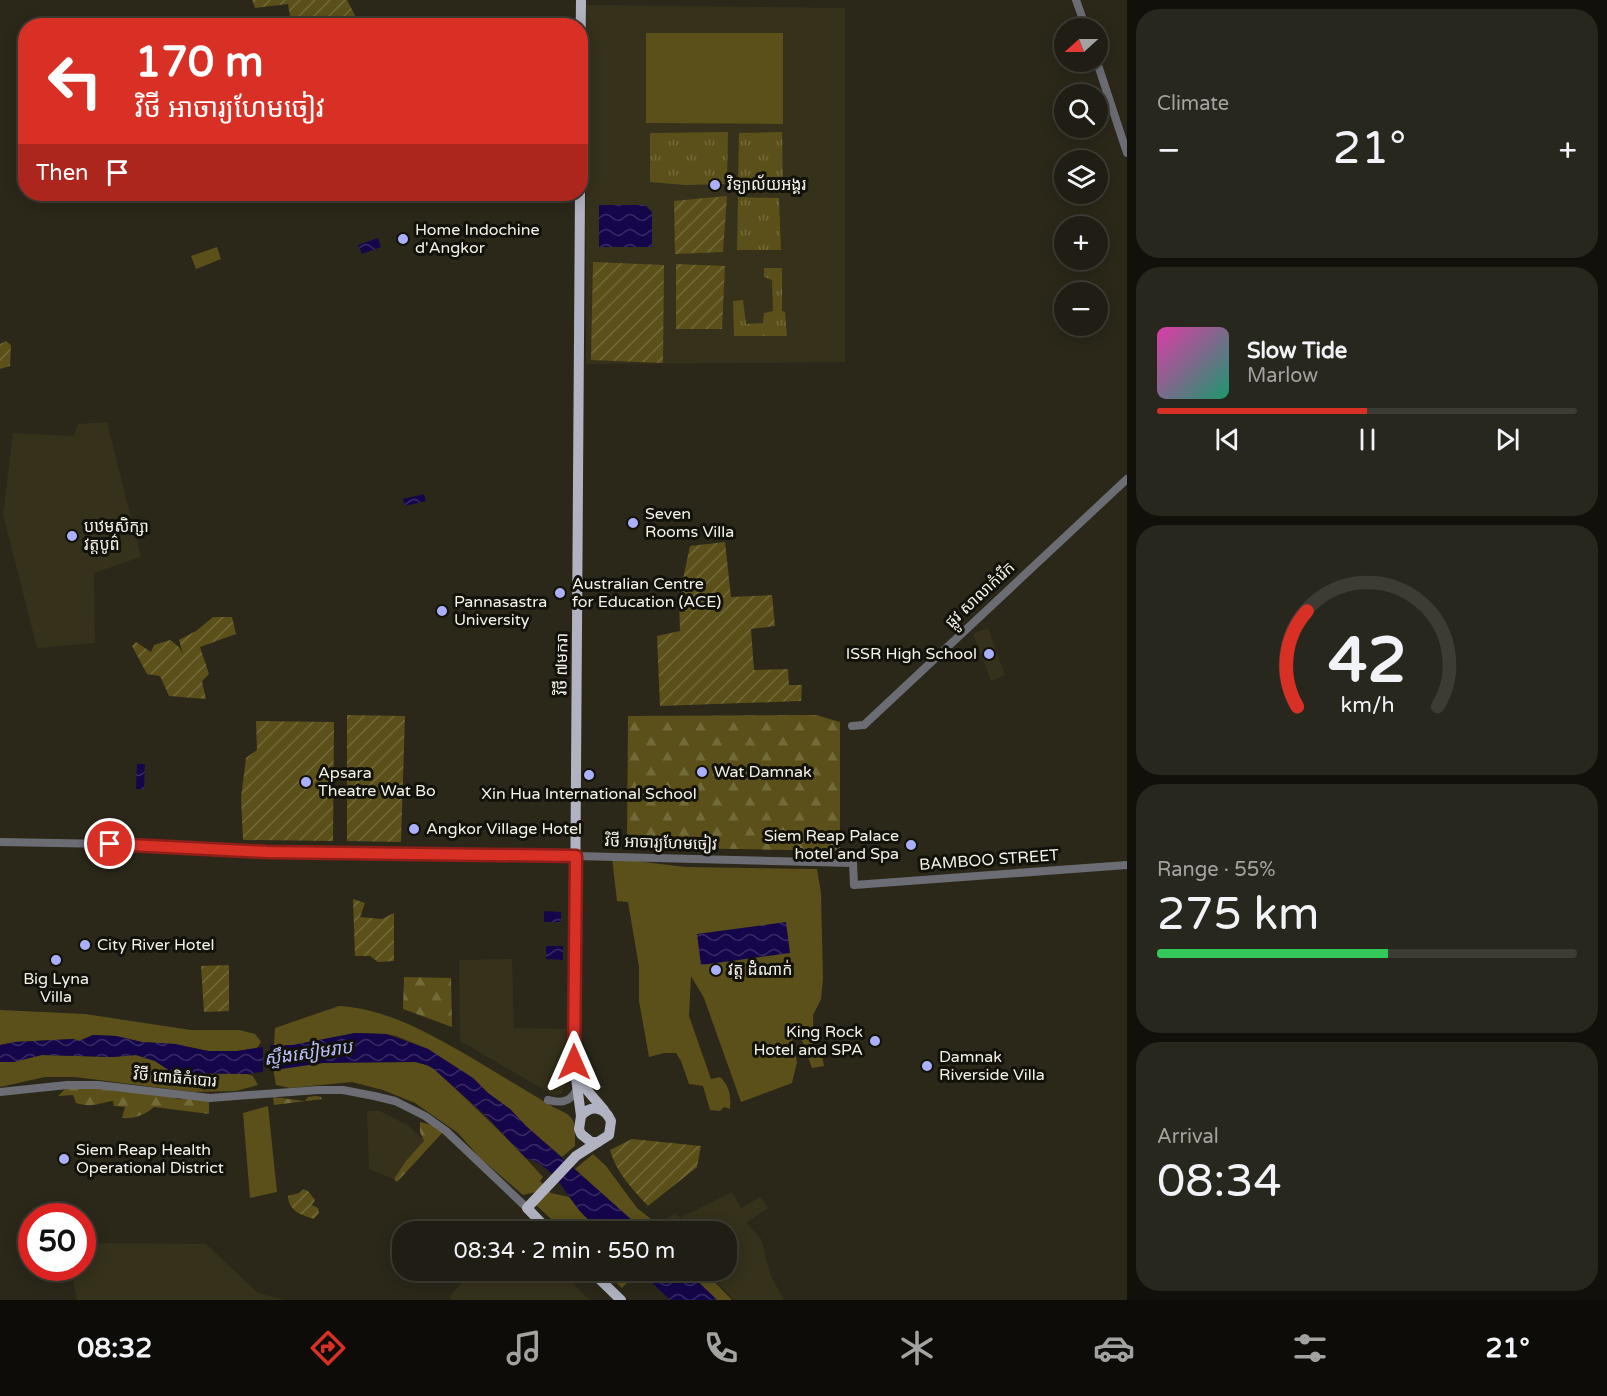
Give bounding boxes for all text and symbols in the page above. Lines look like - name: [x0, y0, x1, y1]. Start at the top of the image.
- north arrow: [1054, 18, 1108, 72]
- map controls: [1054, 18, 1108, 336]
- text: 170 m: [135, 37, 264, 88]
- icon: left: [36, 42, 114, 120]
- button: search: [1054, 84, 1108, 138]
- text: វិថី អាចារ្យហែមចៀវ: [135, 92, 325, 125]
- text: Climate: [1157, 92, 1229, 116]
- text: 21°: [1333, 122, 1406, 176]
- text: −: [1157, 131, 1181, 170]
- text: +: [1558, 131, 1577, 170]
- button: layers: [1054, 150, 1108, 204]
- icon: arrive: [101, 156, 134, 189]
- text: Then: [36, 160, 89, 186]
- place label: វិទ្យាល័យអង្គរ: [726, 174, 806, 195]
- marker: វិទ្យាល័យអង្គរ: [708, 178, 722, 192]
- button: +: [1054, 216, 1108, 270]
- place label: Home Indochine d'Angkor: [415, 220, 540, 258]
- marker: Home Indochine d'Angkor: [396, 232, 410, 246]
- button: −: [1054, 282, 1108, 336]
- text: Slow Tide: [1247, 338, 1347, 364]
- text: Marlow: [1247, 364, 1318, 388]
- icon: previous: [1211, 423, 1244, 456]
- icon: pause: [1351, 423, 1384, 456]
- icon: next: [1491, 423, 1524, 456]
- place label: Seven Rooms Villa: [645, 504, 734, 542]
- marker: Seven Rooms Villa: [626, 516, 640, 530]
- place label: បឋមសិក្សា វត្តបូព៌: [84, 517, 149, 555]
- marker: បឋមសិក្សា វត្តបូព៌: [65, 529, 79, 543]
- street label: ផ្លូវ សាលាកំរើក: [941, 557, 1022, 635]
- place label: Australian Centre for Education (ACE): [572, 574, 721, 612]
- marker: Australian Centre for Education (ACE): [553, 586, 567, 600]
- place label: Pannasastra University: [454, 592, 547, 630]
- marker: Pannasastra University: [435, 604, 449, 618]
- text: 42: [1328, 624, 1406, 699]
- street label: វិថី ៧មករា: [550, 633, 573, 696]
- place label: ISSR High School: [846, 644, 977, 664]
- marker: ISSR High School: [982, 647, 996, 661]
- text: km/h: [1340, 692, 1394, 718]
- place label: Wat Damnak: [714, 762, 812, 782]
- place label: Apsara Theatre Wat Bo: [318, 763, 436, 801]
- marker: Wat Damnak: [695, 765, 709, 779]
- marker: Xin Hua International School: [582, 768, 596, 782]
- marker: Apsara Theatre Wat Bo: [299, 775, 313, 789]
- place label: Xin Hua International School: [481, 784, 697, 804]
- pin: [84, 818, 135, 869]
- place label: Angkor Village Hotel: [426, 819, 582, 839]
- marker: Angkor Village Hotel: [407, 822, 421, 836]
- place label: Siem Reap Palace hotel and Spa: [764, 826, 899, 864]
- icon: arrive: [93, 827, 126, 860]
- street label: វិថី អាចារ្យហែមចៀវ: [604, 830, 718, 855]
- marker: Siem Reap Palace hotel and Spa: [904, 838, 918, 852]
- street label: BAMBOO STREET: [918, 845, 1060, 875]
- text: Range · 55%: [1157, 858, 1276, 882]
- text: 275 km: [1157, 888, 1319, 942]
- place label: City River Hotel: [97, 935, 215, 955]
- marker: City River Hotel: [78, 938, 92, 952]
- marker: Big Lyna Villa: [49, 953, 63, 967]
- place label: វត្ត ដំំណាក់: [728, 959, 792, 980]
- marker: វត្ត ដំំណាក់: [709, 963, 723, 977]
- place label: Big Lyna Villa: [23, 969, 89, 1007]
- place label: King Rock Hotel and SPA: [753, 1022, 863, 1060]
- position arrow: [542, 1030, 606, 1094]
- marker: King Rock Hotel and SPA: [868, 1034, 882, 1048]
- water label: ស្ទឹងសៀមរាប: [262, 1035, 355, 1071]
- place label: Damnak Riverside Villa: [939, 1047, 1045, 1085]
- marker: Damnak Riverside Villa: [920, 1059, 934, 1073]
- street label: វិថី ពោធិកំបោរ: [132, 1063, 218, 1092]
- text: Arrival: [1157, 1125, 1219, 1149]
- place label: Siem Reap Health Operational District: [76, 1140, 224, 1178]
- marker: Siem Reap Health Operational District: [57, 1152, 71, 1166]
- text: 08:34: [1157, 1155, 1282, 1209]
- speed limit sign: 50: [18, 1203, 96, 1281]
- text: 08:34 · 2 min · 550 m: [454, 1238, 675, 1264]
- icon: directions: [307, 1327, 349, 1369]
- icon: music: [503, 1327, 545, 1369]
- icon: phone: [700, 1327, 742, 1369]
- icon: climate: [896, 1327, 938, 1369]
- icon: car: [1093, 1327, 1135, 1369]
- icon: filters: [1289, 1327, 1331, 1369]
- text: 08:32: [77, 1332, 152, 1365]
- text: 21°: [1486, 1332, 1530, 1365]

